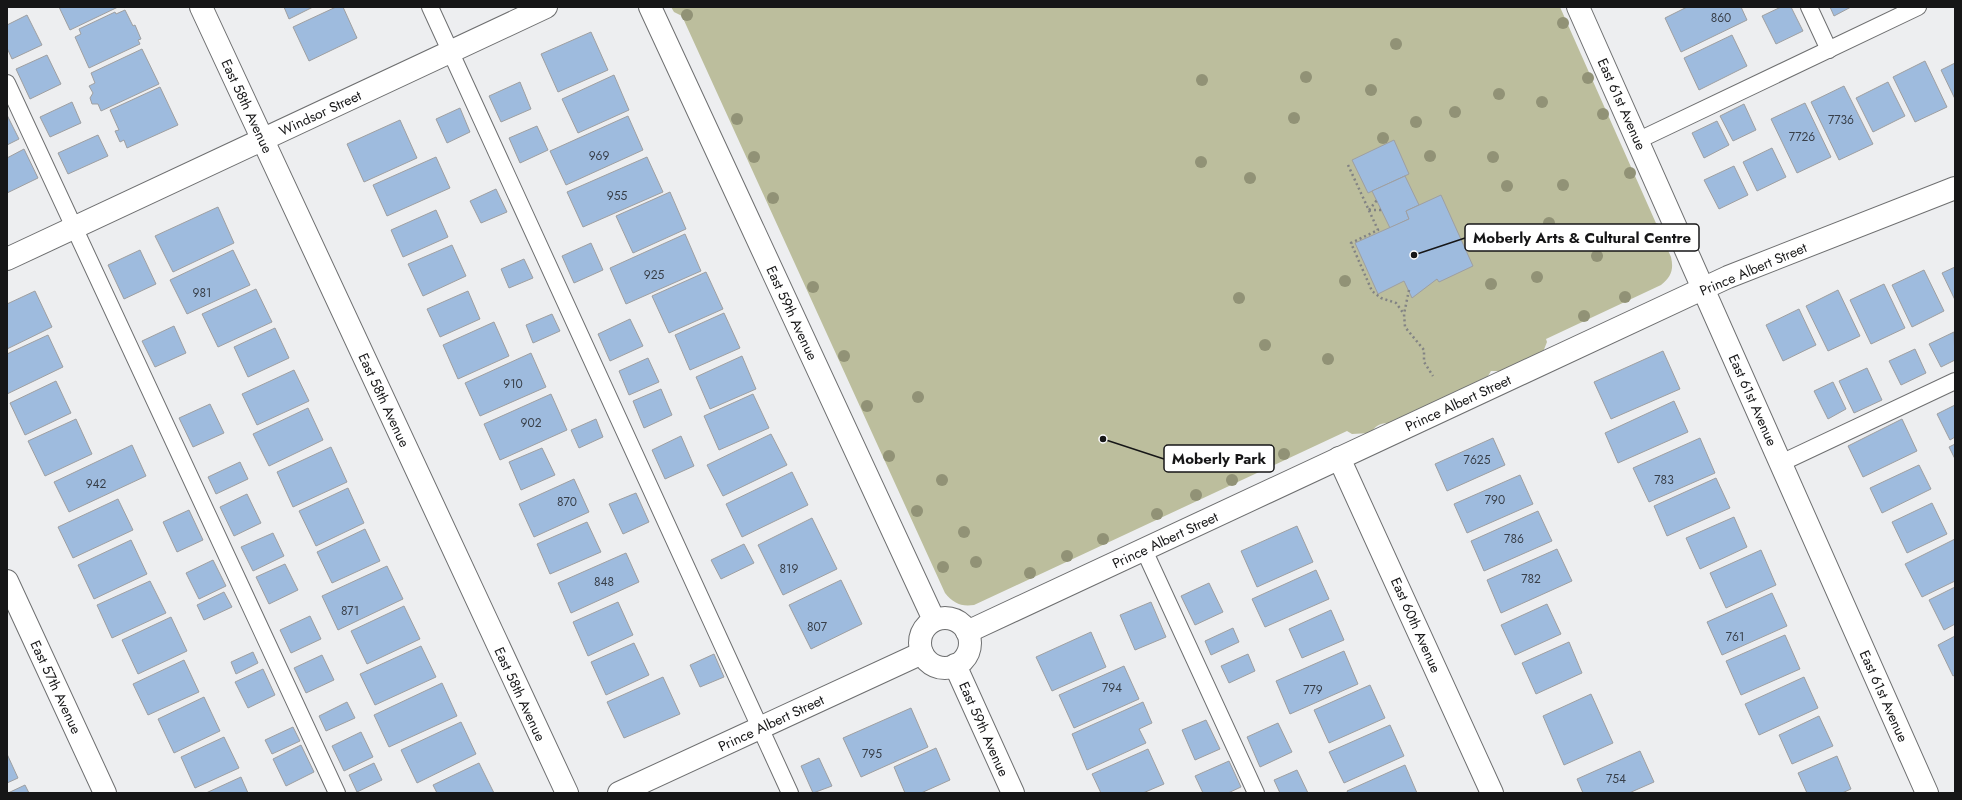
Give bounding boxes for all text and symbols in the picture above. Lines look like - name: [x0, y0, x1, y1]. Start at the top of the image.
- house number: 860: [1711, 9, 1731, 27]
- street label: East 61st Avenue: [1593, 55, 1651, 153]
- street label: East 58th Avenue: [216, 56, 278, 156]
- street label: Windsor Street: [276, 85, 365, 141]
- house number: 7736: [1828, 111, 1854, 129]
- house number: 7726: [1789, 128, 1815, 146]
- house number: 969: [589, 147, 609, 165]
- house number: 955: [607, 187, 627, 205]
- callout: Moberly Arts & Cultural Centre: [1465, 224, 1699, 251]
- text: Moberly Arts & Cultural Centre: [1473, 227, 1691, 249]
- street label: Prince Albert Street: [1696, 237, 1810, 301]
- street label: East 59th Avenue: [761, 262, 823, 364]
- house number: 925: [644, 266, 664, 284]
- house number: 981: [193, 284, 211, 302]
- street label: East 58th Avenue: [353, 350, 415, 450]
- street label: East 61st Avenue: [1724, 351, 1782, 449]
- street label: Prince Albert Street: [1402, 369, 1515, 436]
- house number: 910: [503, 375, 523, 393]
- house number: 902: [521, 414, 542, 432]
- callout: Moberly Park: [1164, 445, 1274, 472]
- text: Moberly Park: [1172, 448, 1267, 470]
- house number: 7625: [1464, 451, 1491, 469]
- house number: 783: [1654, 471, 1674, 489]
- house number: 942: [86, 475, 107, 493]
- house number: 790: [1485, 491, 1505, 509]
- house number: 870: [557, 493, 577, 511]
- street label: Prince Albert Street: [1109, 506, 1222, 573]
- house number: 786: [1504, 530, 1524, 548]
- house number: 819: [780, 560, 799, 578]
- house number: 782: [1521, 570, 1541, 588]
- house number: 848: [594, 573, 614, 591]
- street label: East 60th Avenue: [1386, 574, 1446, 676]
- house number: 871: [341, 602, 359, 620]
- house number: 807: [807, 618, 828, 636]
- house number: 761: [1726, 628, 1744, 646]
- street label: East 57th Avenue: [26, 637, 86, 737]
- street label: East 58th Avenue: [489, 644, 551, 744]
- street label: East 61st Avenue: [1855, 647, 1913, 745]
- street label: East 59th Avenue: [954, 678, 1014, 780]
- house number: 794: [1102, 679, 1122, 697]
- house number: 779: [1303, 681, 1323, 699]
- street label: Prince Albert Street: [715, 689, 828, 756]
- house number: 795: [862, 745, 882, 763]
- house number: 754: [1606, 770, 1626, 788]

